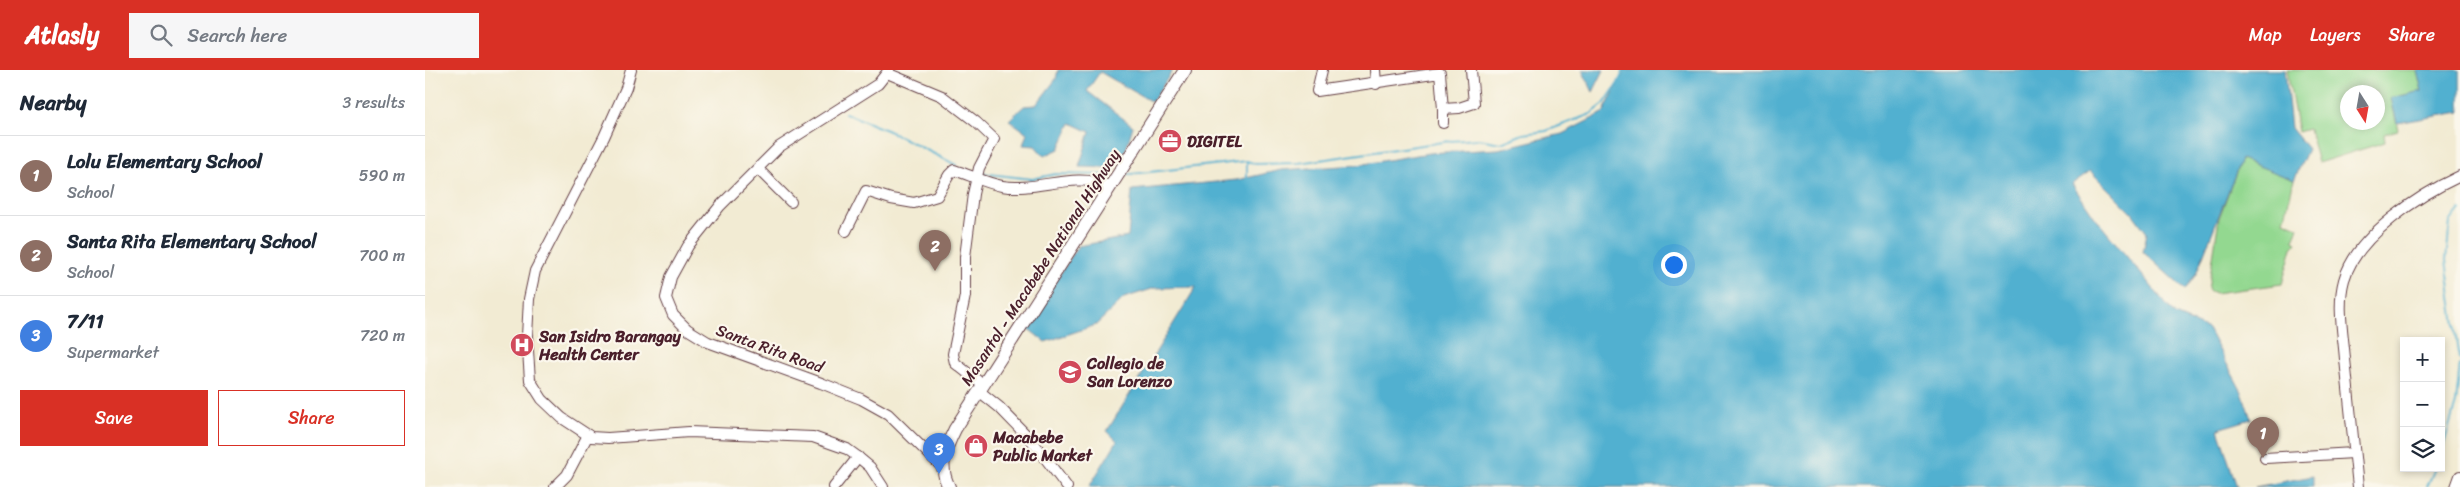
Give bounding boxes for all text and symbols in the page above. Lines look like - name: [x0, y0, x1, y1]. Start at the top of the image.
- search box: [129, 13, 479, 58]
- text: Atlasly: [25, 14, 99, 56]
- text: Search here: [187, 19, 287, 52]
- text: Map: [2249, 19, 2282, 51]
- text: Layers: [2310, 19, 2361, 51]
- text: Share: [2389, 19, 2435, 51]
- icon: search: [147, 21, 175, 49]
- text: Nearby: [20, 84, 86, 122]
- north arrow: [2340, 85, 2385, 130]
- text: 3 results: [342, 88, 405, 117]
- place label: DIGITEL: [1187, 127, 1243, 156]
- office icon: DIGITEL: [1157, 128, 1183, 154]
- street label: Masantol - Macabebe National Highway: [953, 142, 1129, 392]
- text: Lolu Elementary School: [67, 145, 262, 178]
- text: 1: [33, 161, 39, 190]
- text: 590 m: [359, 161, 405, 190]
- text: School: [67, 178, 114, 207]
- text: Santa Rita Elementary School: [67, 225, 317, 258]
- pin: 2: [919, 230, 951, 271]
- text: 2: [31, 241, 41, 270]
- text: 700 m: [359, 241, 405, 270]
- your location: [1661, 252, 1687, 278]
- text: School: [67, 258, 114, 287]
- text: 7/11: [67, 305, 104, 338]
- street label: Santa Rita Road: [712, 316, 829, 382]
- text: 3: [32, 321, 40, 350]
- text: 720 m: [360, 321, 405, 350]
- place label: San Isidro Barangay Health Center: [538, 322, 682, 369]
- hospital icon: San Isidro Barangay Health Center: [509, 332, 535, 358]
- map controls: [2400, 337, 2445, 472]
- button: +: [2400, 337, 2445, 382]
- text: Supermarket: [67, 338, 159, 367]
- place label: Collegio de San Lorenzo: [1086, 349, 1173, 396]
- school or university icon: Collegio de San Lorenzo: [1057, 359, 1083, 385]
- button: −: [2400, 382, 2445, 427]
- button: Save: [20, 390, 208, 446]
- button: Share: [218, 390, 405, 446]
- pin: 1: [2247, 417, 2279, 458]
- place label: Macabebe Public Market: [992, 423, 1094, 470]
- button: layers: [2400, 427, 2445, 472]
- pin: 3: [923, 433, 955, 474]
- shop icon: Macabebe Public Market: [963, 433, 989, 459]

